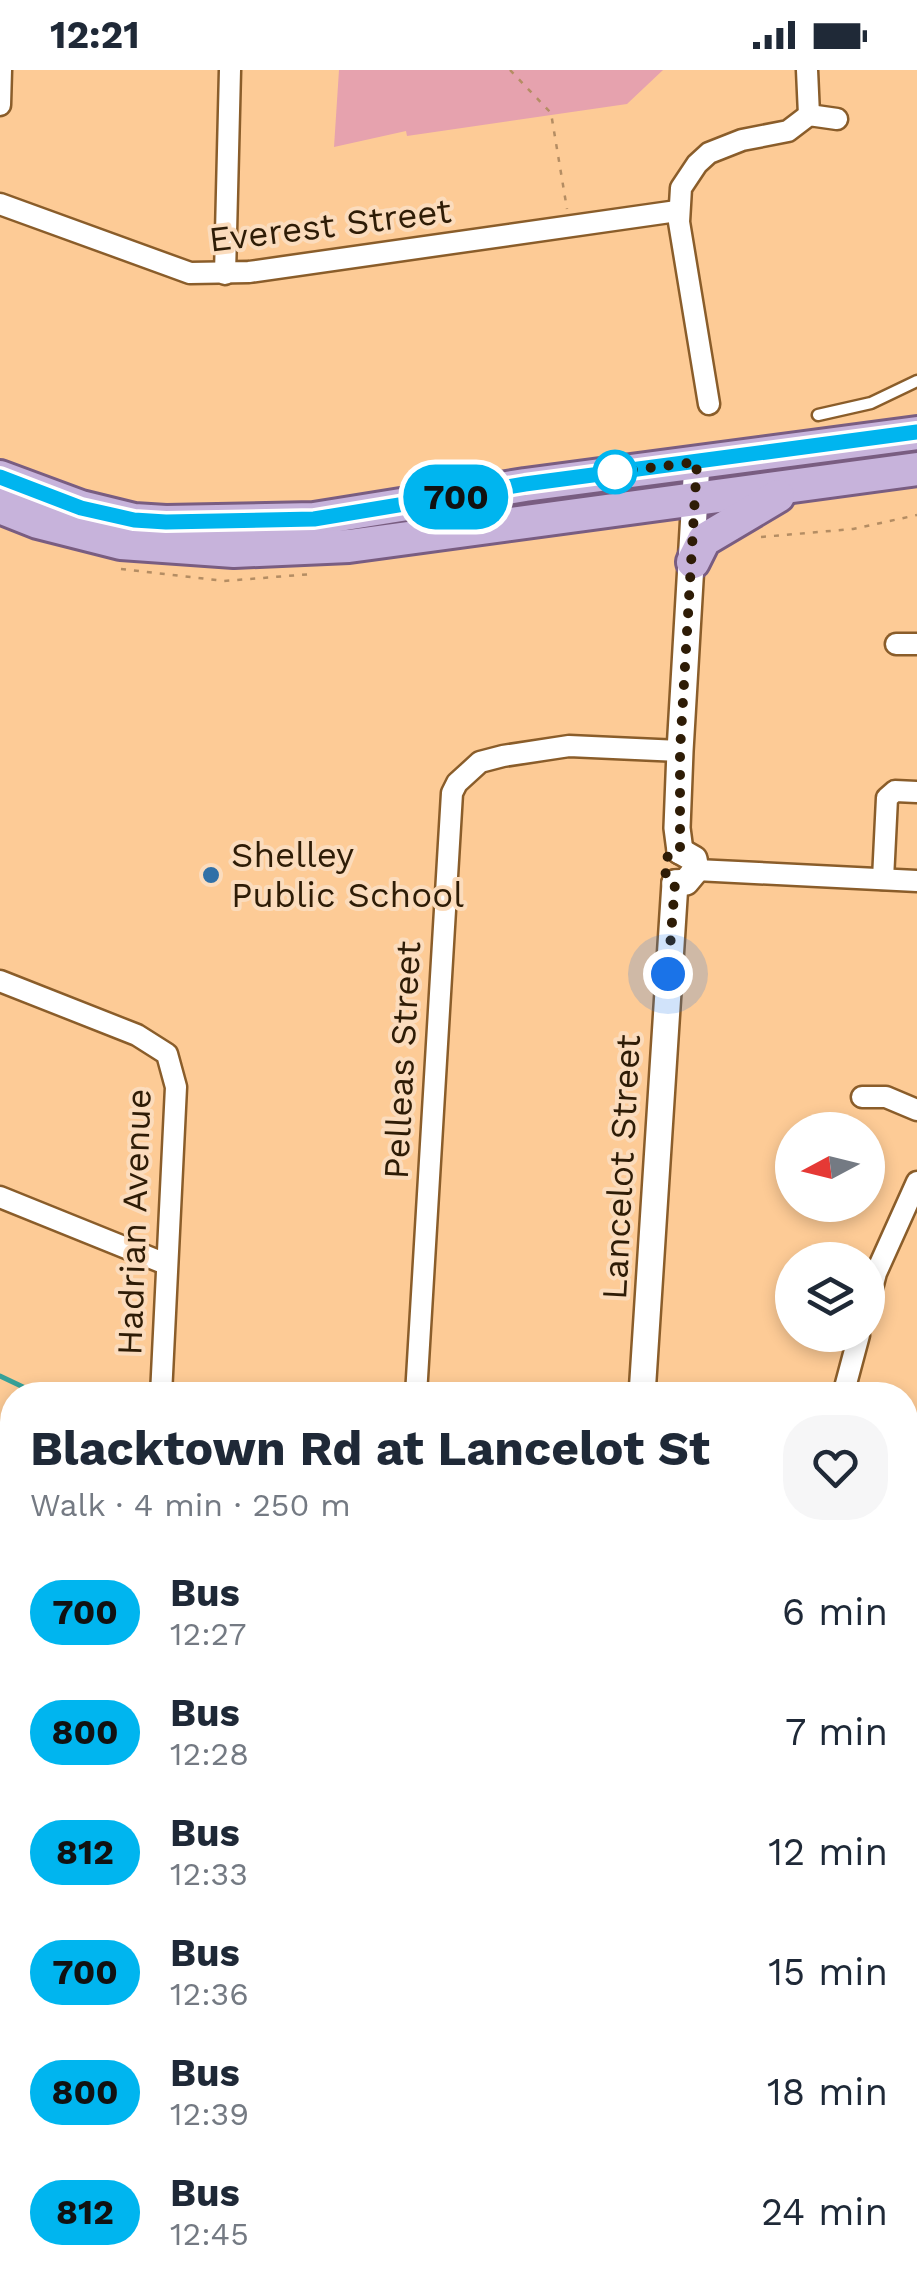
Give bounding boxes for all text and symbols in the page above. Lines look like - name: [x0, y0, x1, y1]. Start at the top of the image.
- text: 12:21: [50, 13, 140, 57]
- street label: Everest Street: [206, 189, 454, 261]
- unlabelled marker: [594, 451, 636, 493]
- line badge: 700: [398, 464, 514, 530]
- text: 700: [423, 476, 489, 518]
- place label: Shelley Public School: [231, 834, 464, 916]
- marker: Shelley Public School: [200, 864, 222, 886]
- street label: Pelleas Street: [375, 940, 429, 1180]
- your location: [643, 949, 693, 999]
- street label: Lancelot Street: [593, 1033, 649, 1301]
- street label: Hadrian Avenue: [108, 1088, 160, 1356]
- north arrow: [775, 1112, 885, 1222]
- map controls: [775, 1112, 885, 1352]
- button: layers: [775, 1242, 885, 1352]
- button: heart: [783, 1415, 888, 1520]
- text: Blacktown Rd at Lancelot St: [30, 1420, 710, 1477]
- text: Walk · 4 min · 250 m: [30, 1486, 351, 1524]
- text: Bus: [170, 1571, 240, 1615]
- text: 6 min: [782, 1590, 888, 1634]
- text: 700: [52, 1591, 118, 1633]
- text: 12:27: [170, 1615, 247, 1653]
- text: Bus: [170, 1691, 240, 1735]
- text: 7 min: [785, 1710, 888, 1754]
- text: 800: [51, 1711, 119, 1753]
- text: 12:28: [170, 1735, 249, 1773]
- text: Bus: [170, 1811, 240, 1855]
- text: 12 min: [768, 1830, 888, 1874]
- text: 812: [56, 1831, 114, 1873]
- text: 12:33: [170, 1855, 248, 1893]
- text: Bus: [170, 1931, 240, 1975]
- text: 15 min: [768, 1950, 888, 1994]
- text: 700: [52, 1951, 118, 1993]
- text: 12:36: [170, 1975, 249, 2013]
- text: Bus: [170, 2051, 240, 2095]
- text: 18 min: [767, 2070, 888, 2114]
- text: 800: [51, 2071, 119, 2113]
- text: 12:39: [170, 2095, 249, 2133]
- text: Bus: [170, 2171, 240, 2215]
- text: 24 min: [761, 2190, 888, 2234]
- text: 812: [56, 2191, 114, 2233]
- text: 12:45: [170, 2215, 249, 2253]

